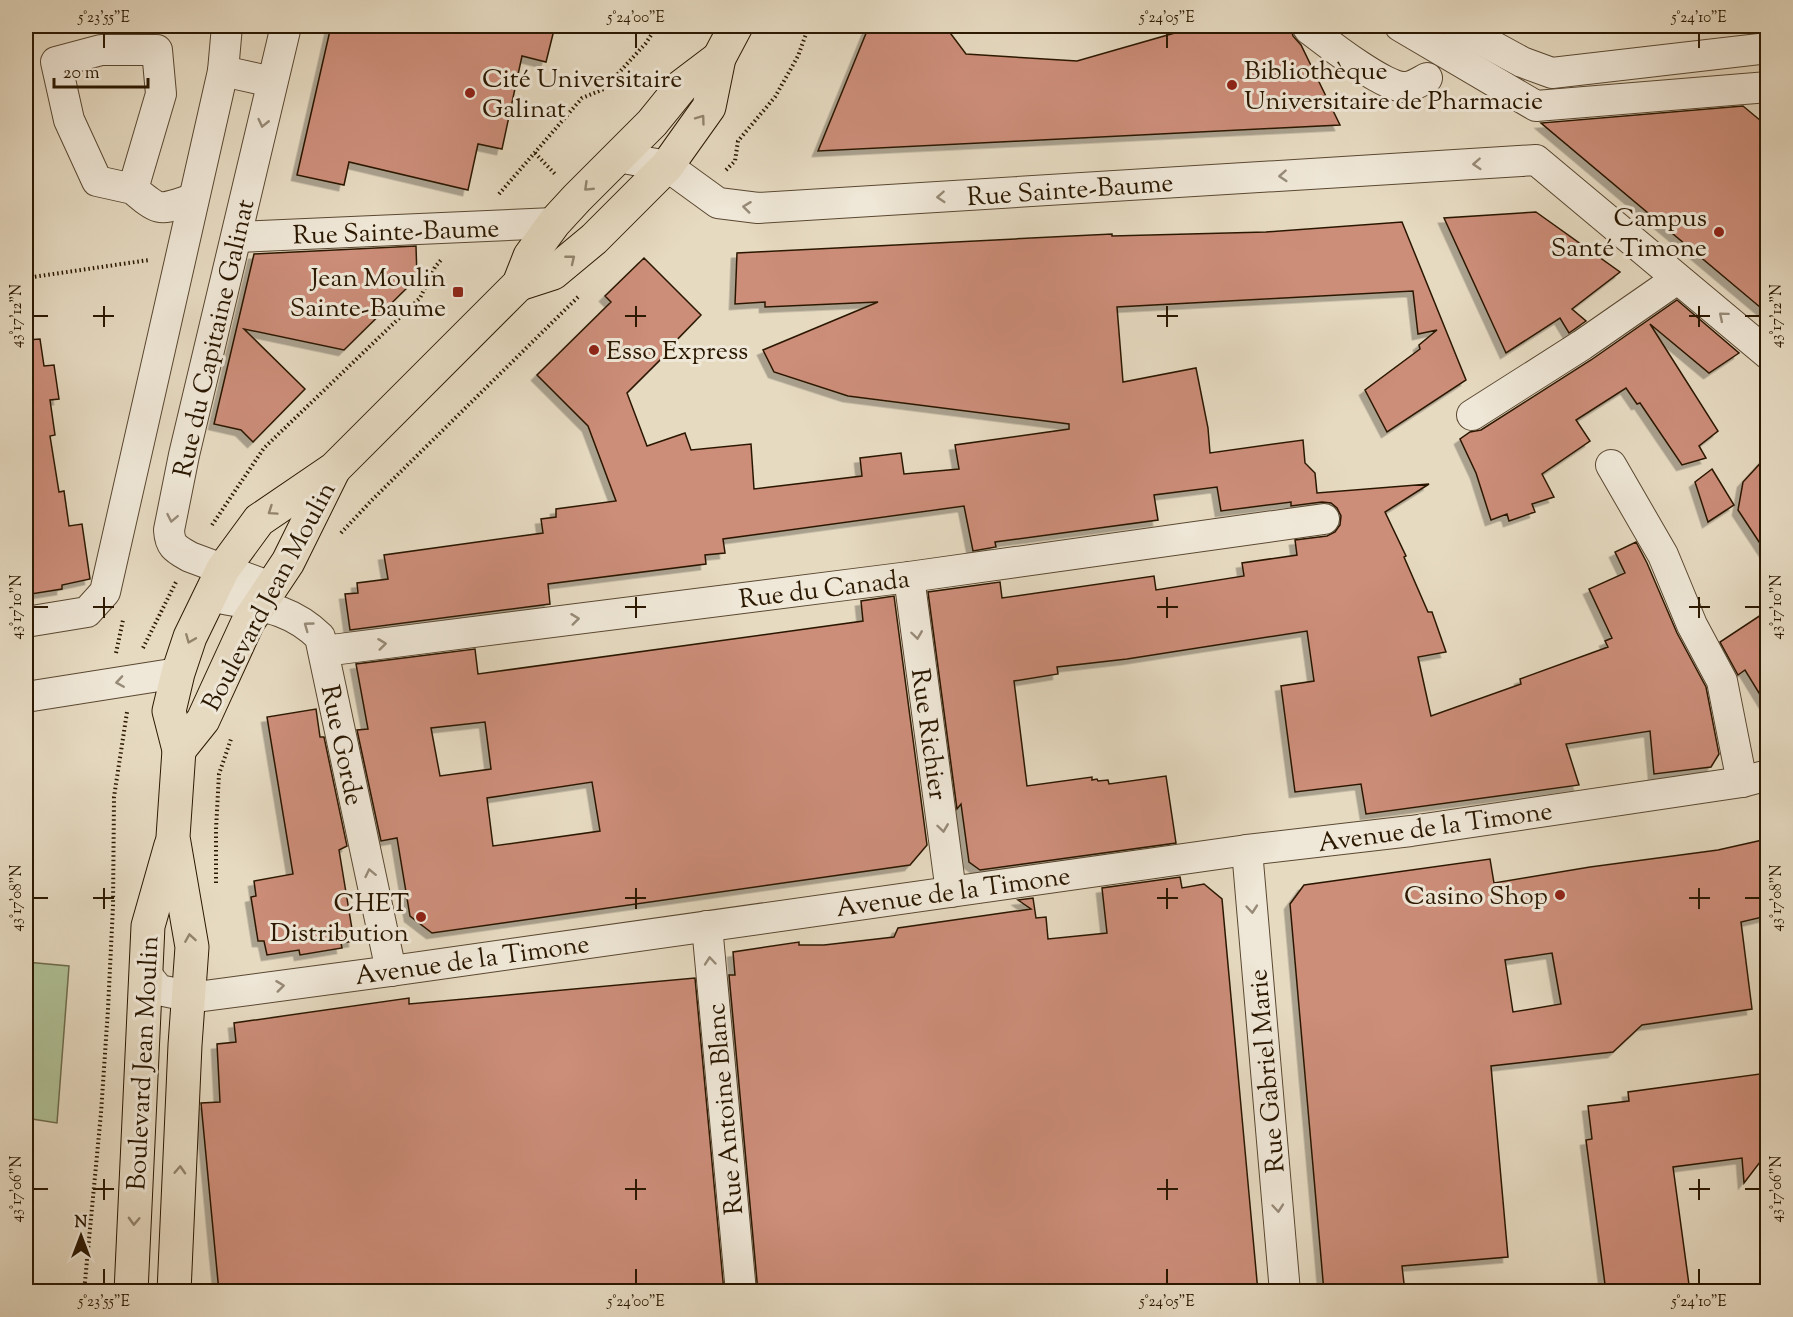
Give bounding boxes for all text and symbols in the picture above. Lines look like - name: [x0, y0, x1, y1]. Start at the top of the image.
- text: 5°23'55"E: [77, 8, 130, 29]
- text: 5°24'00"E: [606, 8, 665, 29]
- text: 5°24'05"E: [1139, 8, 1194, 29]
- text: 5°24'10"E: [1670, 8, 1727, 29]
- scale bar: [54, 51, 148, 89]
- place label: Bibliothèque Universitaire de Pharmacie: [1244, 54, 1543, 121]
- text: 20 m: [63, 61, 100, 87]
- place label: Cité Universitaire Galinat: [482, 62, 682, 129]
- marker: Bibliothèque Universitaire de Pharmacie: [1225, 78, 1239, 92]
- marker: Cité Universitaire Galinat: [463, 86, 477, 100]
- one-way arrow: [694, 114, 705, 125]
- one-way arrow: [257, 118, 270, 128]
- one-way arrow: [1473, 157, 1482, 170]
- street label: Rue Sainte-Baume: [966, 166, 1175, 217]
- one-way arrow: [1278, 169, 1287, 182]
- one-way arrow: [585, 179, 596, 190]
- one-way arrow: [937, 190, 946, 203]
- street label: Rue du Capitaine Galinat: [165, 196, 265, 481]
- one-way arrow: [742, 201, 751, 214]
- place label: Campus Santé Timone: [1551, 201, 1707, 268]
- street label: Rue Sainte-Baume: [292, 211, 500, 256]
- marker: Campus Santé Timone: [1712, 225, 1726, 239]
- one-way arrow: [564, 255, 575, 266]
- place label: Jean Moulin Sainte-Baume: [290, 261, 446, 328]
- text: 43°17'12"N: [7, 284, 28, 348]
- text: 43°17'12"N: [1767, 284, 1788, 348]
- marker: Jean Moulin Sainte-Baume: [451, 285, 465, 299]
- one-way arrow: [1719, 313, 1730, 324]
- place label: Esso Express: [606, 334, 748, 371]
- marker: Esso Express: [587, 343, 601, 357]
- street label: Boulevard Jean Moulin: [194, 476, 346, 718]
- one-way arrow: [268, 504, 279, 515]
- one-way arrow: [166, 513, 179, 523]
- street label: Rue du Canada: [737, 562, 912, 619]
- text: 43°17'10"N: [7, 575, 28, 639]
- text: 43°17'10"N: [1767, 575, 1788, 639]
- one-way arrow: [571, 614, 580, 626]
- one-way arrow: [303, 623, 314, 634]
- one-way arrow: [910, 630, 923, 639]
- one-way arrow: [184, 633, 197, 644]
- one-way arrow: [377, 638, 387, 651]
- street label: Rue Richier: [900, 666, 955, 803]
- one-way arrow: [115, 675, 125, 687]
- street label: Rue Gorde: [310, 682, 371, 809]
- street label: Avenue de la Timone: [1316, 794, 1555, 863]
- one-way arrow: [936, 824, 949, 833]
- street label: Avenue de la Timone: [834, 859, 1073, 928]
- text: 43°17'08"N: [7, 865, 28, 931]
- text: 43°17'08"N: [1767, 865, 1788, 931]
- one-way arrow: [364, 868, 377, 878]
- place label: Casino Shop: [1404, 879, 1548, 916]
- place label: CHET Distribution: [270, 886, 409, 953]
- marker: Casino Shop: [1553, 888, 1567, 902]
- one-way arrow: [1245, 904, 1258, 913]
- marker: CHET Distribution: [414, 910, 428, 924]
- street label: Avenue de la Timone: [353, 927, 592, 996]
- one-way arrow: [185, 933, 197, 942]
- street label: Boulevard Jean Moulin: [119, 935, 170, 1191]
- one-way arrow: [704, 957, 717, 966]
- street label: Rue Gabriel Marie: [1241, 967, 1296, 1174]
- one-way arrow: [276, 980, 285, 992]
- street label: Rue Antoine Blanc: [699, 1001, 754, 1216]
- text: 43°17'06"N: [7, 1156, 28, 1222]
- text: 43°17'06"N: [1767, 1156, 1788, 1222]
- one-way arrow: [173, 1166, 186, 1175]
- one-way arrow: [1271, 1203, 1284, 1212]
- north arrow: [51, 1206, 111, 1266]
- text: N: [75, 1212, 88, 1235]
- one-way arrow: [128, 1217, 140, 1226]
- text: 5°23'55"E: [77, 1292, 130, 1313]
- text: 5°24'00"E: [606, 1292, 665, 1313]
- text: 5°24'05"E: [1139, 1292, 1194, 1313]
- text: 5°24'10"E: [1670, 1292, 1727, 1313]

